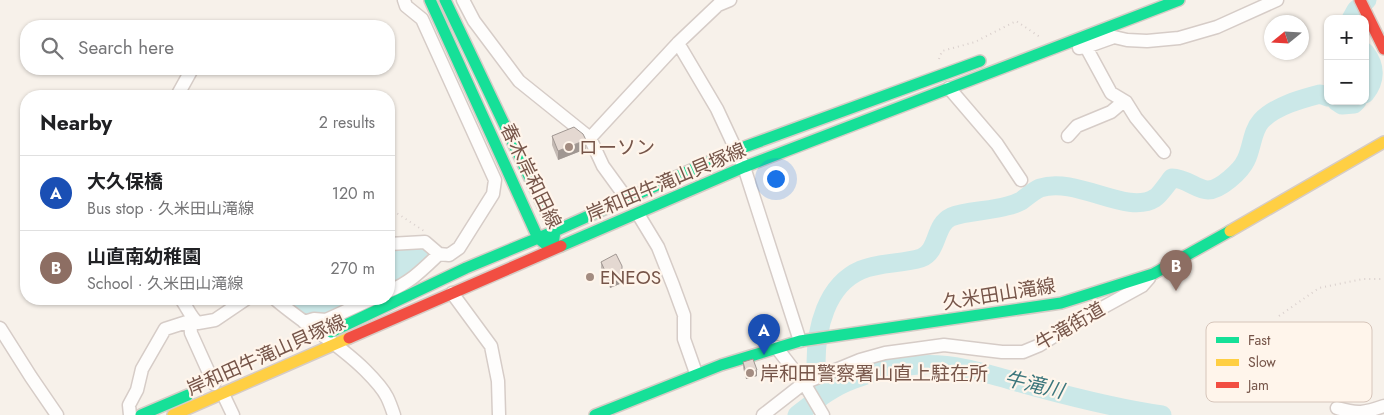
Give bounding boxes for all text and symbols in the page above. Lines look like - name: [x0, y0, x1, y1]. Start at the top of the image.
- north arrow: [1264, 15, 1309, 60]
- map controls: [1324, 15, 1369, 105]
- button: +: [1324, 15, 1369, 60]
- search box: [20, 20, 395, 75]
- icon: search: [38, 34, 66, 62]
- text: Search here: [78, 34, 174, 61]
- button: −: [1324, 60, 1369, 105]
- text: Nearby: [40, 108, 112, 138]
- text: 2 results: [319, 111, 375, 134]
- street label: 春木岸和田線: [494, 119, 568, 233]
- place label: ローソン: [579, 134, 655, 161]
- street label: 岸和田牛滝山貝塚線: [582, 136, 750, 228]
- marker: ローソン: [563, 141, 575, 153]
- your location: [763, 166, 789, 192]
- text: 大久保橋: [87, 168, 163, 195]
- text: A: [50, 182, 62, 205]
- text: 120 m: [332, 182, 375, 205]
- text: Bus stop · 久米田山滝線: [87, 197, 254, 220]
- text: 山直南幼稚園: [87, 243, 201, 270]
- pin: B: [1160, 250, 1192, 291]
- text: B: [51, 257, 61, 280]
- text: 270 m: [331, 257, 375, 280]
- place label: ENEOS: [600, 264, 661, 291]
- marker: ENEOS: [584, 271, 596, 283]
- text: School · 久米田山滝線: [87, 272, 243, 295]
- street label: 久米田山滝線: [941, 272, 1057, 316]
- street label: 牛滝街道: [1030, 295, 1110, 357]
- street label: 岸和田牛滝山貝塚線: [182, 308, 350, 402]
- pin: A: [748, 314, 780, 355]
- legend: [1206, 322, 1372, 402]
- text: Fast: [1248, 330, 1271, 350]
- text: Slow: [1248, 352, 1276, 372]
- place label: 岸和田警察署山直上駐在所: [760, 360, 988, 387]
- water label: 牛滝川: [1002, 364, 1068, 406]
- marker: 岸和田警察署山直上駐在所: [744, 367, 756, 379]
- text: Jam: [1246, 375, 1269, 395]

